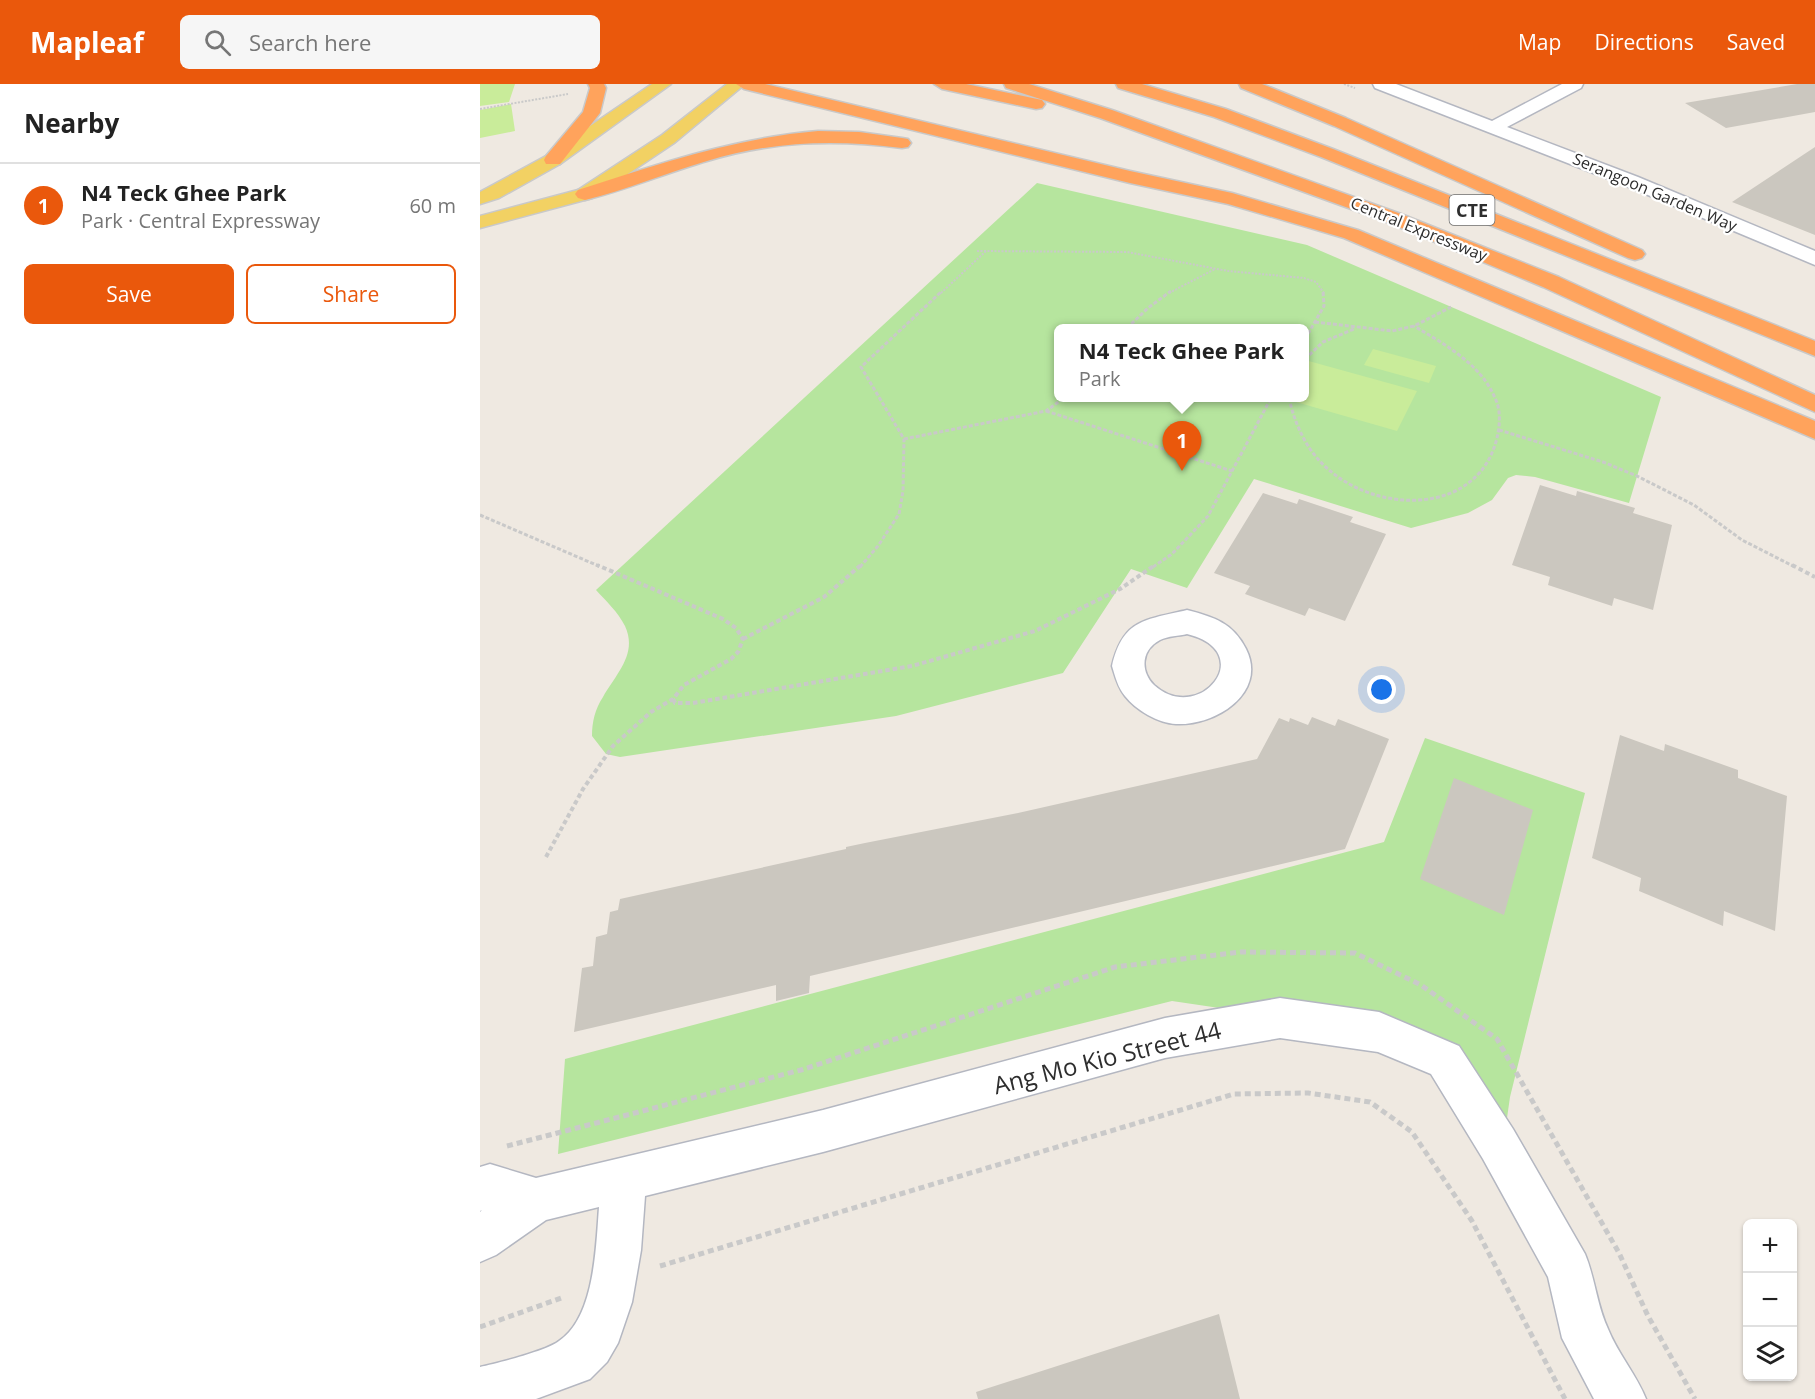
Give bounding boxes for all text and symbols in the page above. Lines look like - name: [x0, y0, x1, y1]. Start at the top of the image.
- search box: [180, 15, 600, 69]
- text: Mapleaf: [30, 23, 144, 61]
- icon: search: [201, 26, 234, 59]
- text: Search here: [249, 27, 371, 57]
- text: Map: [1518, 28, 1561, 56]
- text: Directions: [1594, 28, 1694, 56]
- text: Saved: [1727, 28, 1785, 56]
- text: Nearby: [24, 105, 119, 141]
- street label: Serangoon Garden Way: [1570, 147, 1741, 237]
- text: N4 Teck Ghee Park: [81, 177, 286, 207]
- text: 1: [38, 192, 49, 219]
- text: 60 m: [409, 192, 456, 219]
- street label: Central Expressway: [1347, 192, 1491, 267]
- road number: CTE: [1450, 195, 1494, 225]
- text: Park · Central Expressway: [81, 207, 320, 234]
- button: Save: [24, 264, 234, 324]
- button: Share: [246, 264, 456, 324]
- popup: [1054, 324, 1309, 402]
- text: N4 Teck Ghee Park: [1079, 335, 1284, 365]
- text: Park: [1079, 365, 1121, 392]
- pin: 1: [1162, 422, 1202, 471]
- your location: [1367, 675, 1396, 704]
- street label: Ang Mo Kio Street 44: [990, 1013, 1225, 1101]
- map controls: [1743, 1219, 1797, 1381]
- button: +: [1743, 1219, 1797, 1273]
- button: −: [1743, 1273, 1797, 1327]
- button: layers: [1743, 1327, 1797, 1381]

